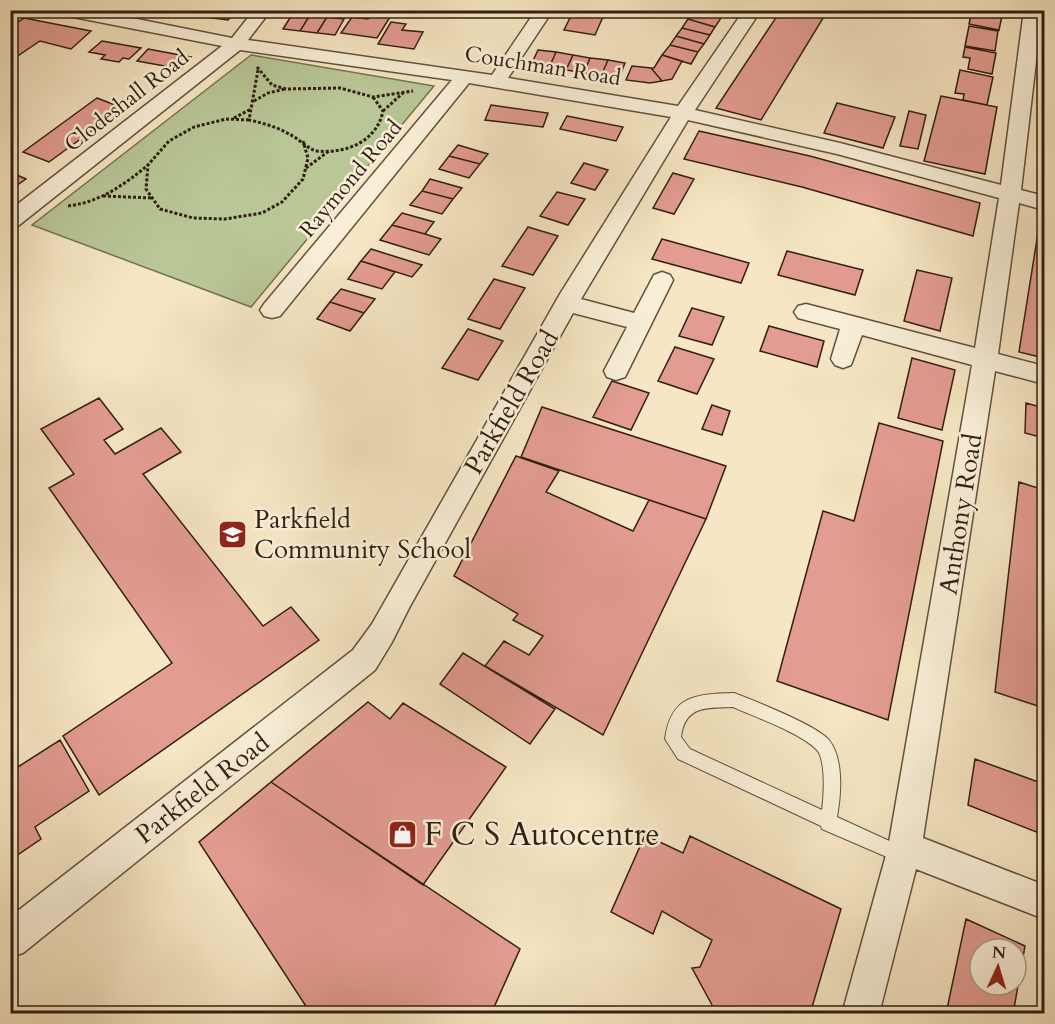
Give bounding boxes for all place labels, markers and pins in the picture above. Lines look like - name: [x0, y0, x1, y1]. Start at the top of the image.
- place label: Parkfield Community School: [254, 502, 471, 567]
- school or university icon: Parkfield Community School: [217, 518, 249, 550]
- place label: F C S Autocentre: [424, 813, 660, 857]
- shop icon: F C S Autocentre: [387, 818, 419, 850]

